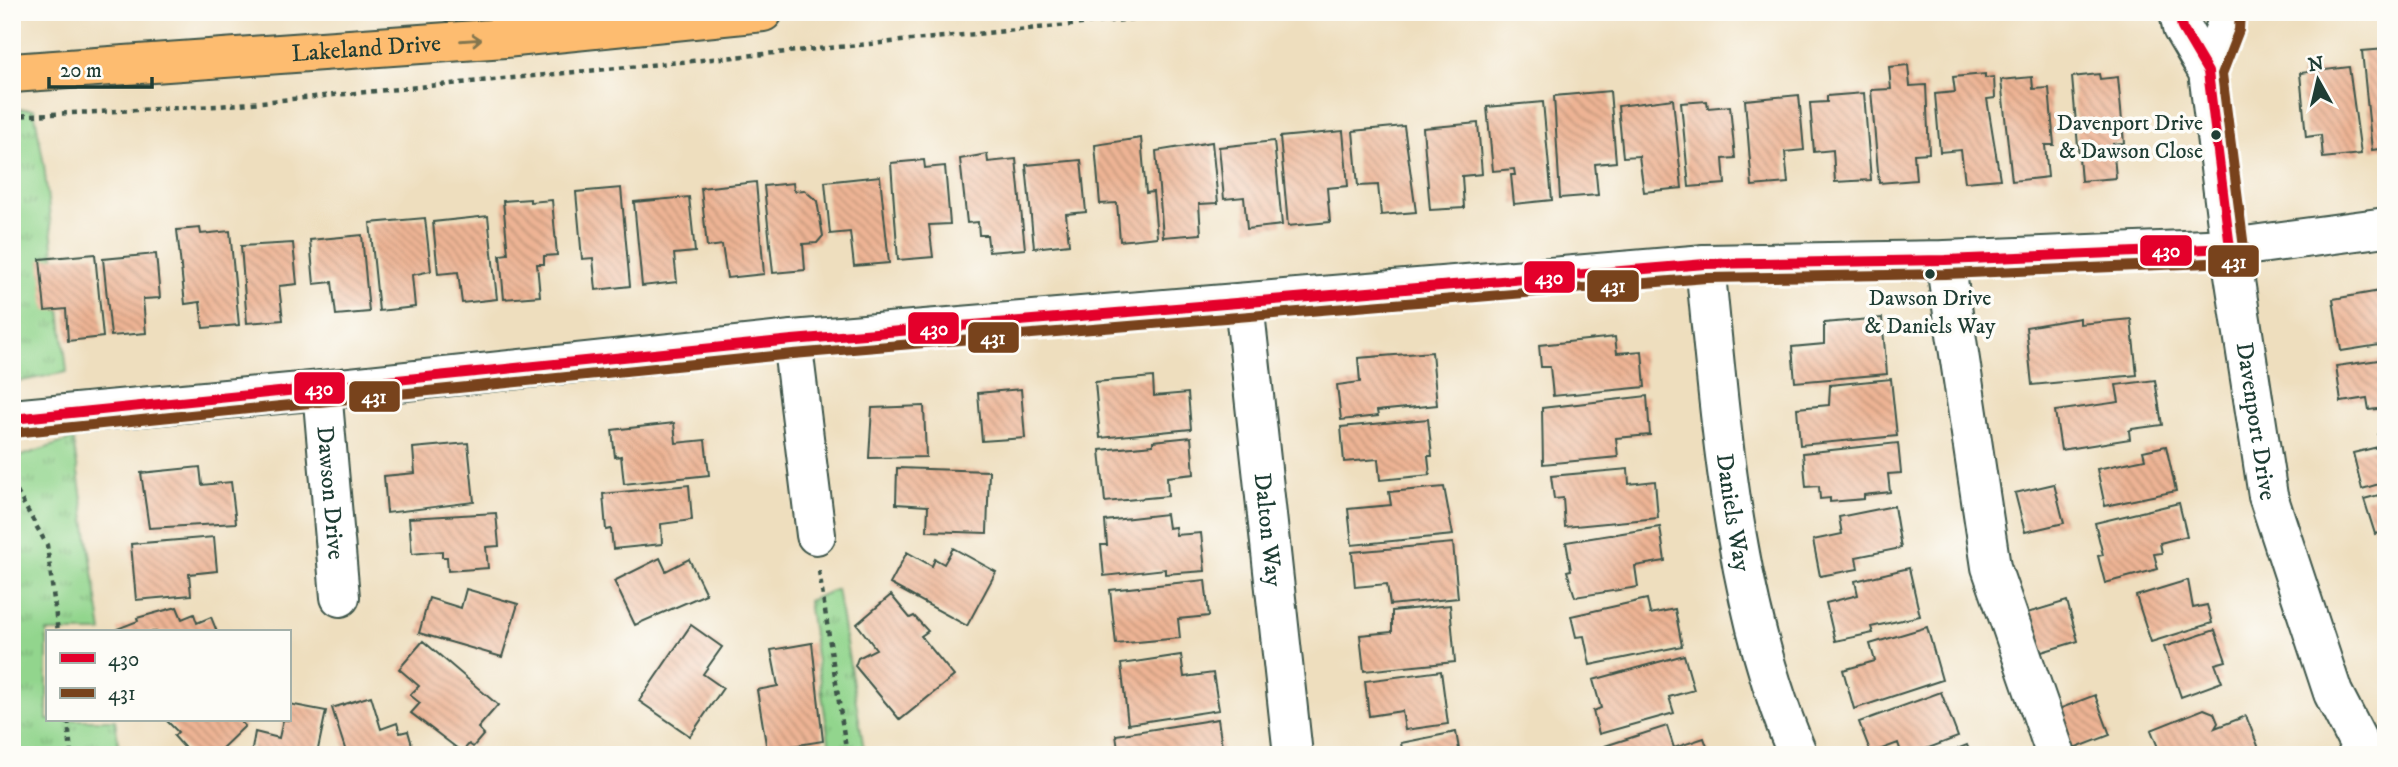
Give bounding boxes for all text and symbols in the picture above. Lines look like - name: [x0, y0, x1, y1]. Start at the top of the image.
- street label: Lakeland Drive: [290, 29, 442, 69]
- one-way arrow: [460, 33, 482, 46]
- scale bar: [49, 46, 152, 90]
- north arrow: [2282, 46, 2352, 116]
- text: N: [2307, 52, 2326, 77]
- text: 20 m: [60, 58, 102, 84]
- place label: Davenport Drive & Dawson Close: [2057, 110, 2203, 165]
- marker: Davenport Drive & Dawson Close: [2209, 128, 2223, 142]
- line badge: 430: [2139, 234, 2193, 267]
- text: 430: [2152, 240, 2180, 263]
- line badge: 431: [2207, 244, 2260, 278]
- text: 431: [2221, 251, 2247, 274]
- line badge: 430: [1523, 260, 1576, 294]
- text: 430: [1535, 267, 1563, 290]
- marker: Dawson Drive & Daniels Way: [1923, 267, 1937, 281]
- line badge: 431: [1586, 269, 1640, 303]
- text: 431: [1600, 275, 1626, 298]
- place label: Dawson Drive & Daniels Way: [1865, 285, 1996, 340]
- line badge: 430: [907, 311, 960, 345]
- text: 430: [920, 318, 948, 341]
- line badge: 431: [967, 321, 1020, 354]
- text: 431: [980, 327, 1006, 350]
- street label: Davenport Drive: [2229, 340, 2282, 503]
- line badge: 430: [293, 371, 346, 405]
- text: 430: [305, 378, 333, 401]
- line badge: 431: [348, 380, 401, 413]
- text: 431: [361, 386, 387, 409]
- street label: Dawson Drive: [309, 425, 351, 561]
- street label: Daniels Way: [1709, 452, 1757, 575]
- street label: Dalton Way: [1247, 471, 1289, 589]
- legend: [46, 630, 290, 722]
- text: 430: [108, 647, 139, 673]
- text: 431: [108, 681, 136, 707]

